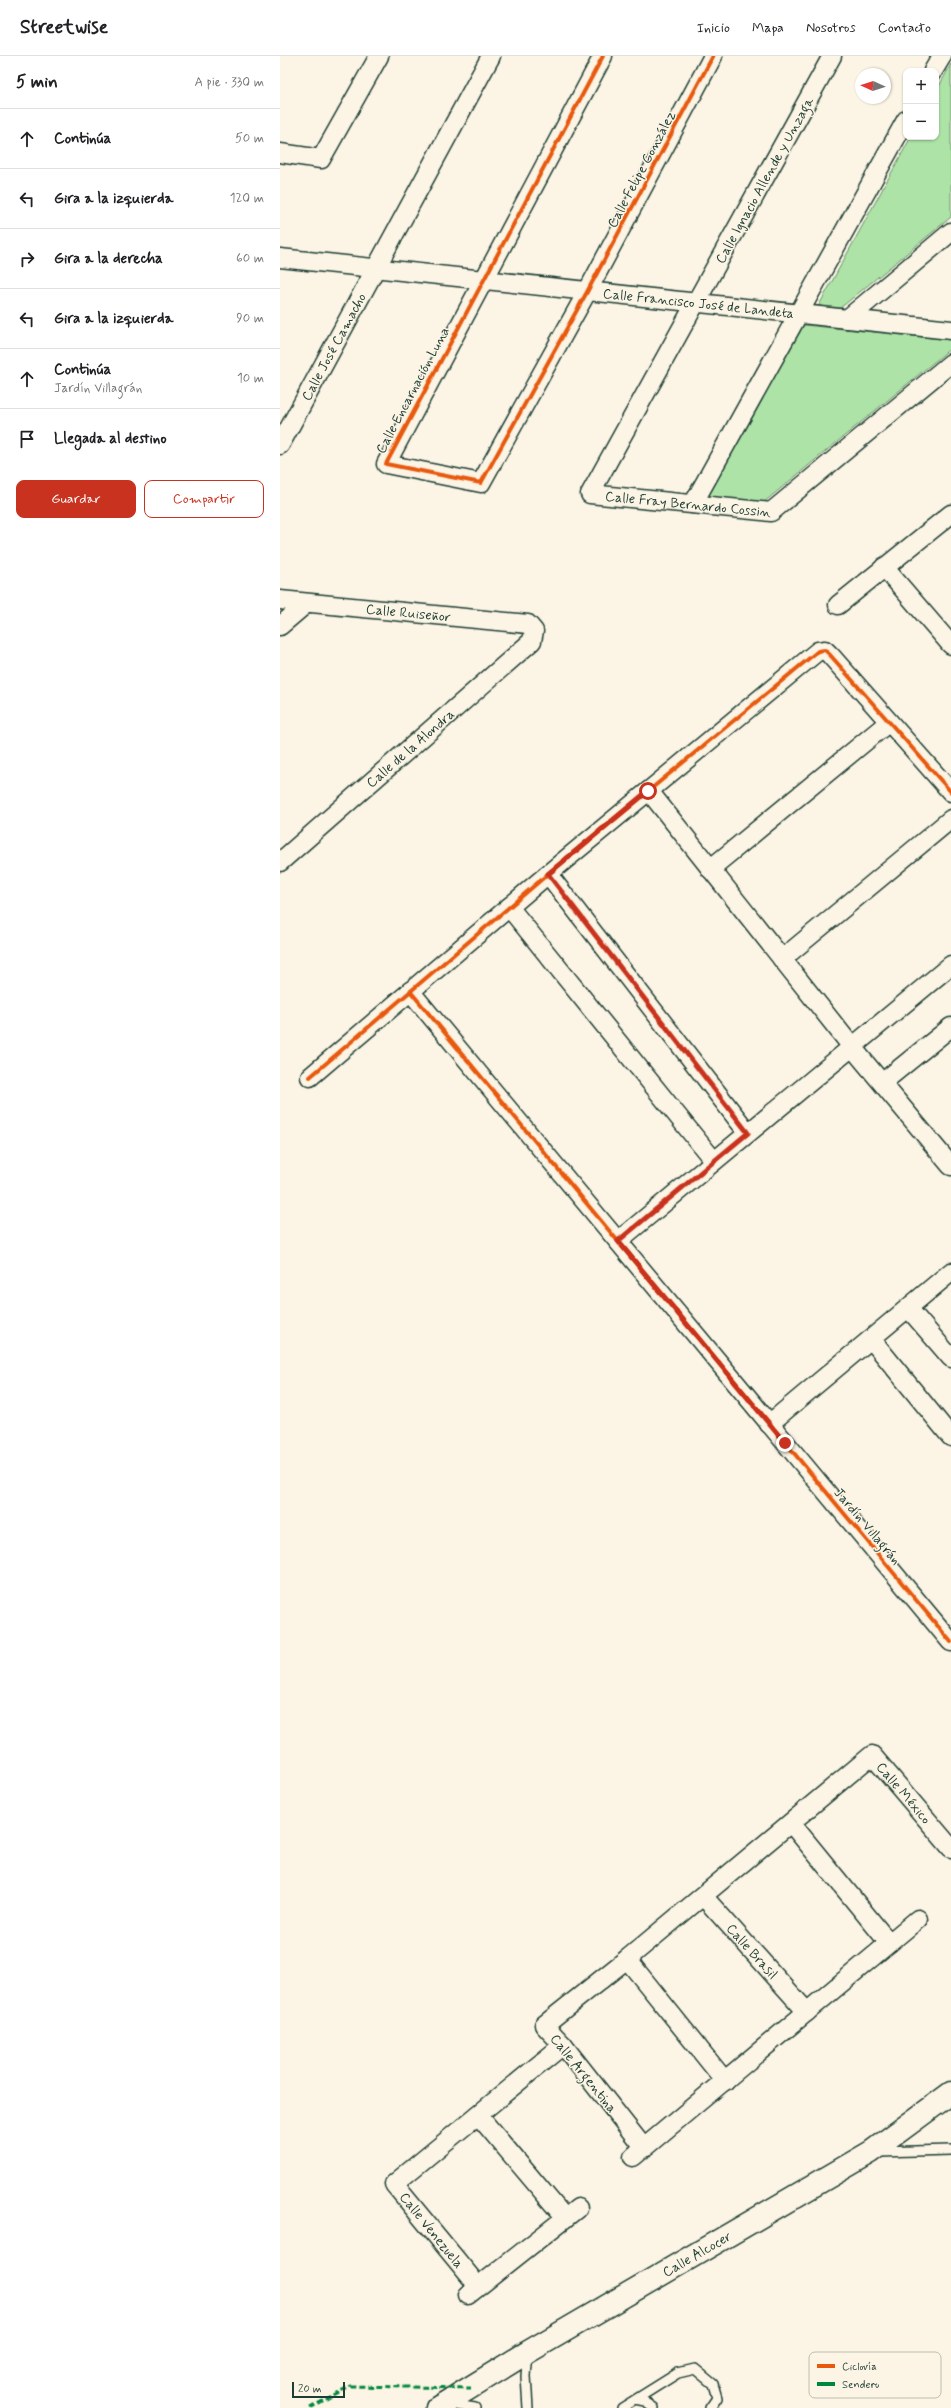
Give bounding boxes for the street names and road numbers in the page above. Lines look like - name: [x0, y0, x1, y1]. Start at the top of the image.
- street label: Calle Ignacio Allende y Unzaga: [712, 94, 820, 268]
- street label: Calle Felipe González: [603, 108, 681, 231]
- street label: Calle Francisco José de Landeta: [602, 285, 795, 323]
- street label: Calle José Camacho: [298, 290, 371, 404]
- street label: Calle Encarnación Luna: [372, 324, 454, 457]
- street label: Calle Fray Bernardo Cossin: [604, 488, 772, 522]
- street label: Calle Ruiseñor: [365, 600, 452, 626]
- street label: Calle de la Alondra: [363, 706, 458, 792]
- street label: Jardín Villagrán: [828, 1484, 905, 1570]
- street label: Calle México: [872, 1759, 935, 1828]
- street label: Calle Brasil: [722, 1920, 781, 1983]
- street label: Calle Argentina: [544, 2030, 621, 2118]
- street label: Calle Venezuela: [395, 2189, 467, 2272]
- street label: Calle Alcocer: [659, 2227, 735, 2282]

